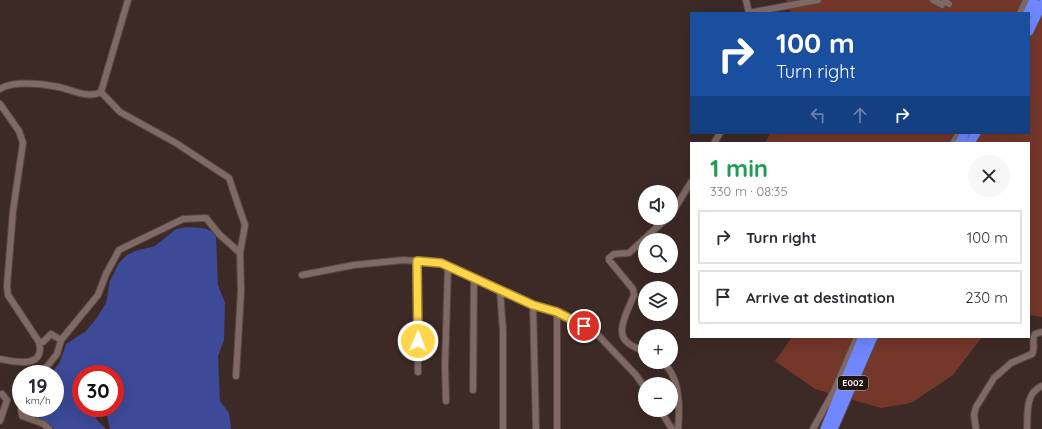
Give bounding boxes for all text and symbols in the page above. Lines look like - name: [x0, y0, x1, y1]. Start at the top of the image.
- text: 100 m: [776, 25, 855, 60]
- icon: right: [710, 28, 762, 80]
- text: Turn right: [776, 60, 856, 83]
- icon: left: [807, 104, 829, 126]
- icon: ahead: [849, 104, 871, 126]
- icon: right: [891, 104, 913, 126]
- text: 1 min: [710, 153, 768, 183]
- button: close: [968, 155, 1010, 197]
- text: 330 m · 08:35: [710, 183, 787, 199]
- map controls: [638, 185, 678, 417]
- button: sound: [638, 185, 678, 225]
- icon: right: [712, 226, 734, 248]
- text: Turn right: [746, 228, 817, 247]
- text: 100 m: [967, 228, 1008, 247]
- button: search: [638, 233, 678, 273]
- button: layers: [638, 281, 678, 321]
- icon: arrive: [712, 286, 734, 308]
- text: Arrive at destination: [746, 288, 895, 307]
- text: 230 m: [965, 288, 1008, 307]
- pin: [567, 309, 601, 343]
- icon: arrive: [573, 315, 595, 337]
- position arrow: [397, 320, 439, 362]
- button: +: [638, 329, 678, 369]
- speed limit sign: 30: [72, 365, 124, 417]
- text: 19: [28, 373, 48, 398]
- road number: E002: [838, 376, 868, 390]
- button: −: [638, 377, 678, 417]
- text: km/h: [25, 394, 51, 407]

